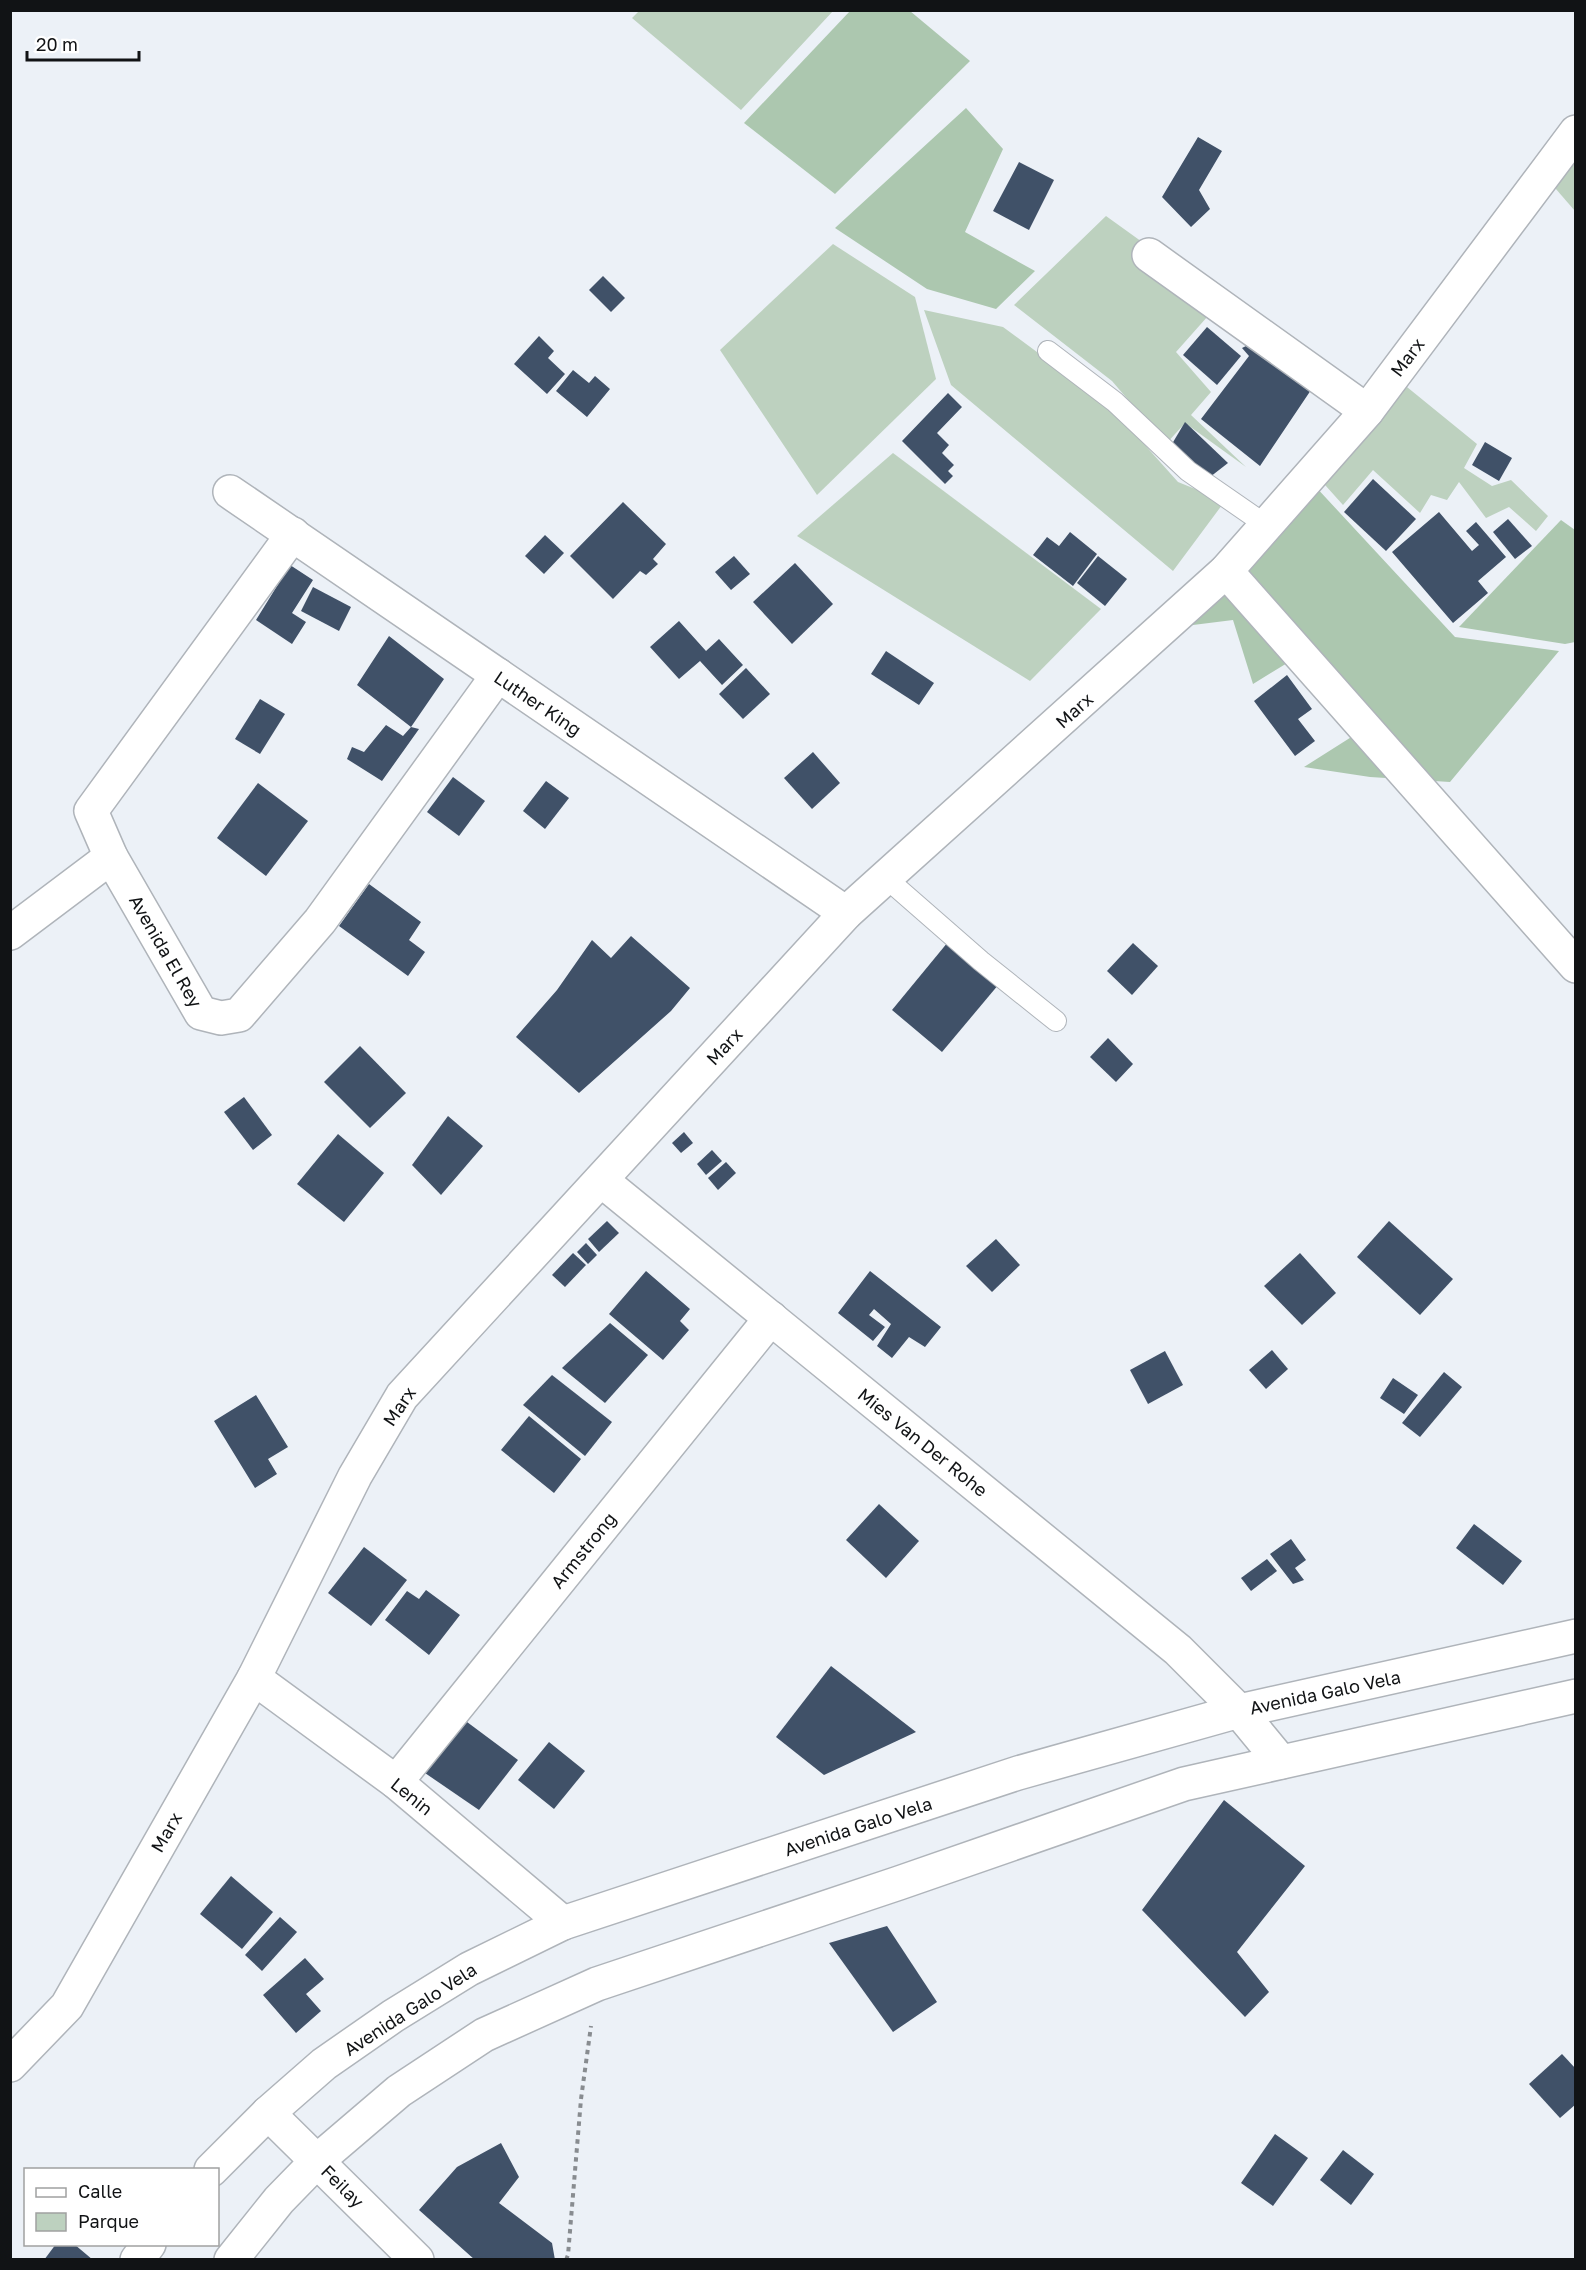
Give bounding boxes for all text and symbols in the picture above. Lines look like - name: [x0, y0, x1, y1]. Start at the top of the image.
- scale bar: [27, 24, 140, 62]
- text: 20 m: [36, 33, 78, 55]
- street label: Marx: [1385, 333, 1429, 381]
- street label: Luther King: [490, 666, 586, 740]
- street label: Marx: [1051, 687, 1097, 732]
- street label: Avenida El Rey: [125, 891, 207, 1011]
- street label: Marx: [701, 1023, 747, 1069]
- street label: Marx: [378, 1382, 420, 1430]
- street label: Mies Van Der Rohe: [854, 1383, 992, 1501]
- street label: Armstrong: [546, 1508, 620, 1592]
- street label: Avenida Galo Vela: [1247, 1665, 1403, 1719]
- street label: Lenin: [387, 1773, 437, 1819]
- street label: Avenida Galo Vela: [781, 1792, 935, 1860]
- street label: Marx: [146, 1808, 186, 1856]
- street label: Avenida Galo Vela: [339, 1958, 481, 2060]
- street label: Feilay: [317, 2160, 369, 2212]
- legend: [24, 2168, 219, 2246]
- text: Calle: [78, 2180, 122, 2202]
- text: Parque: [78, 2210, 139, 2232]

